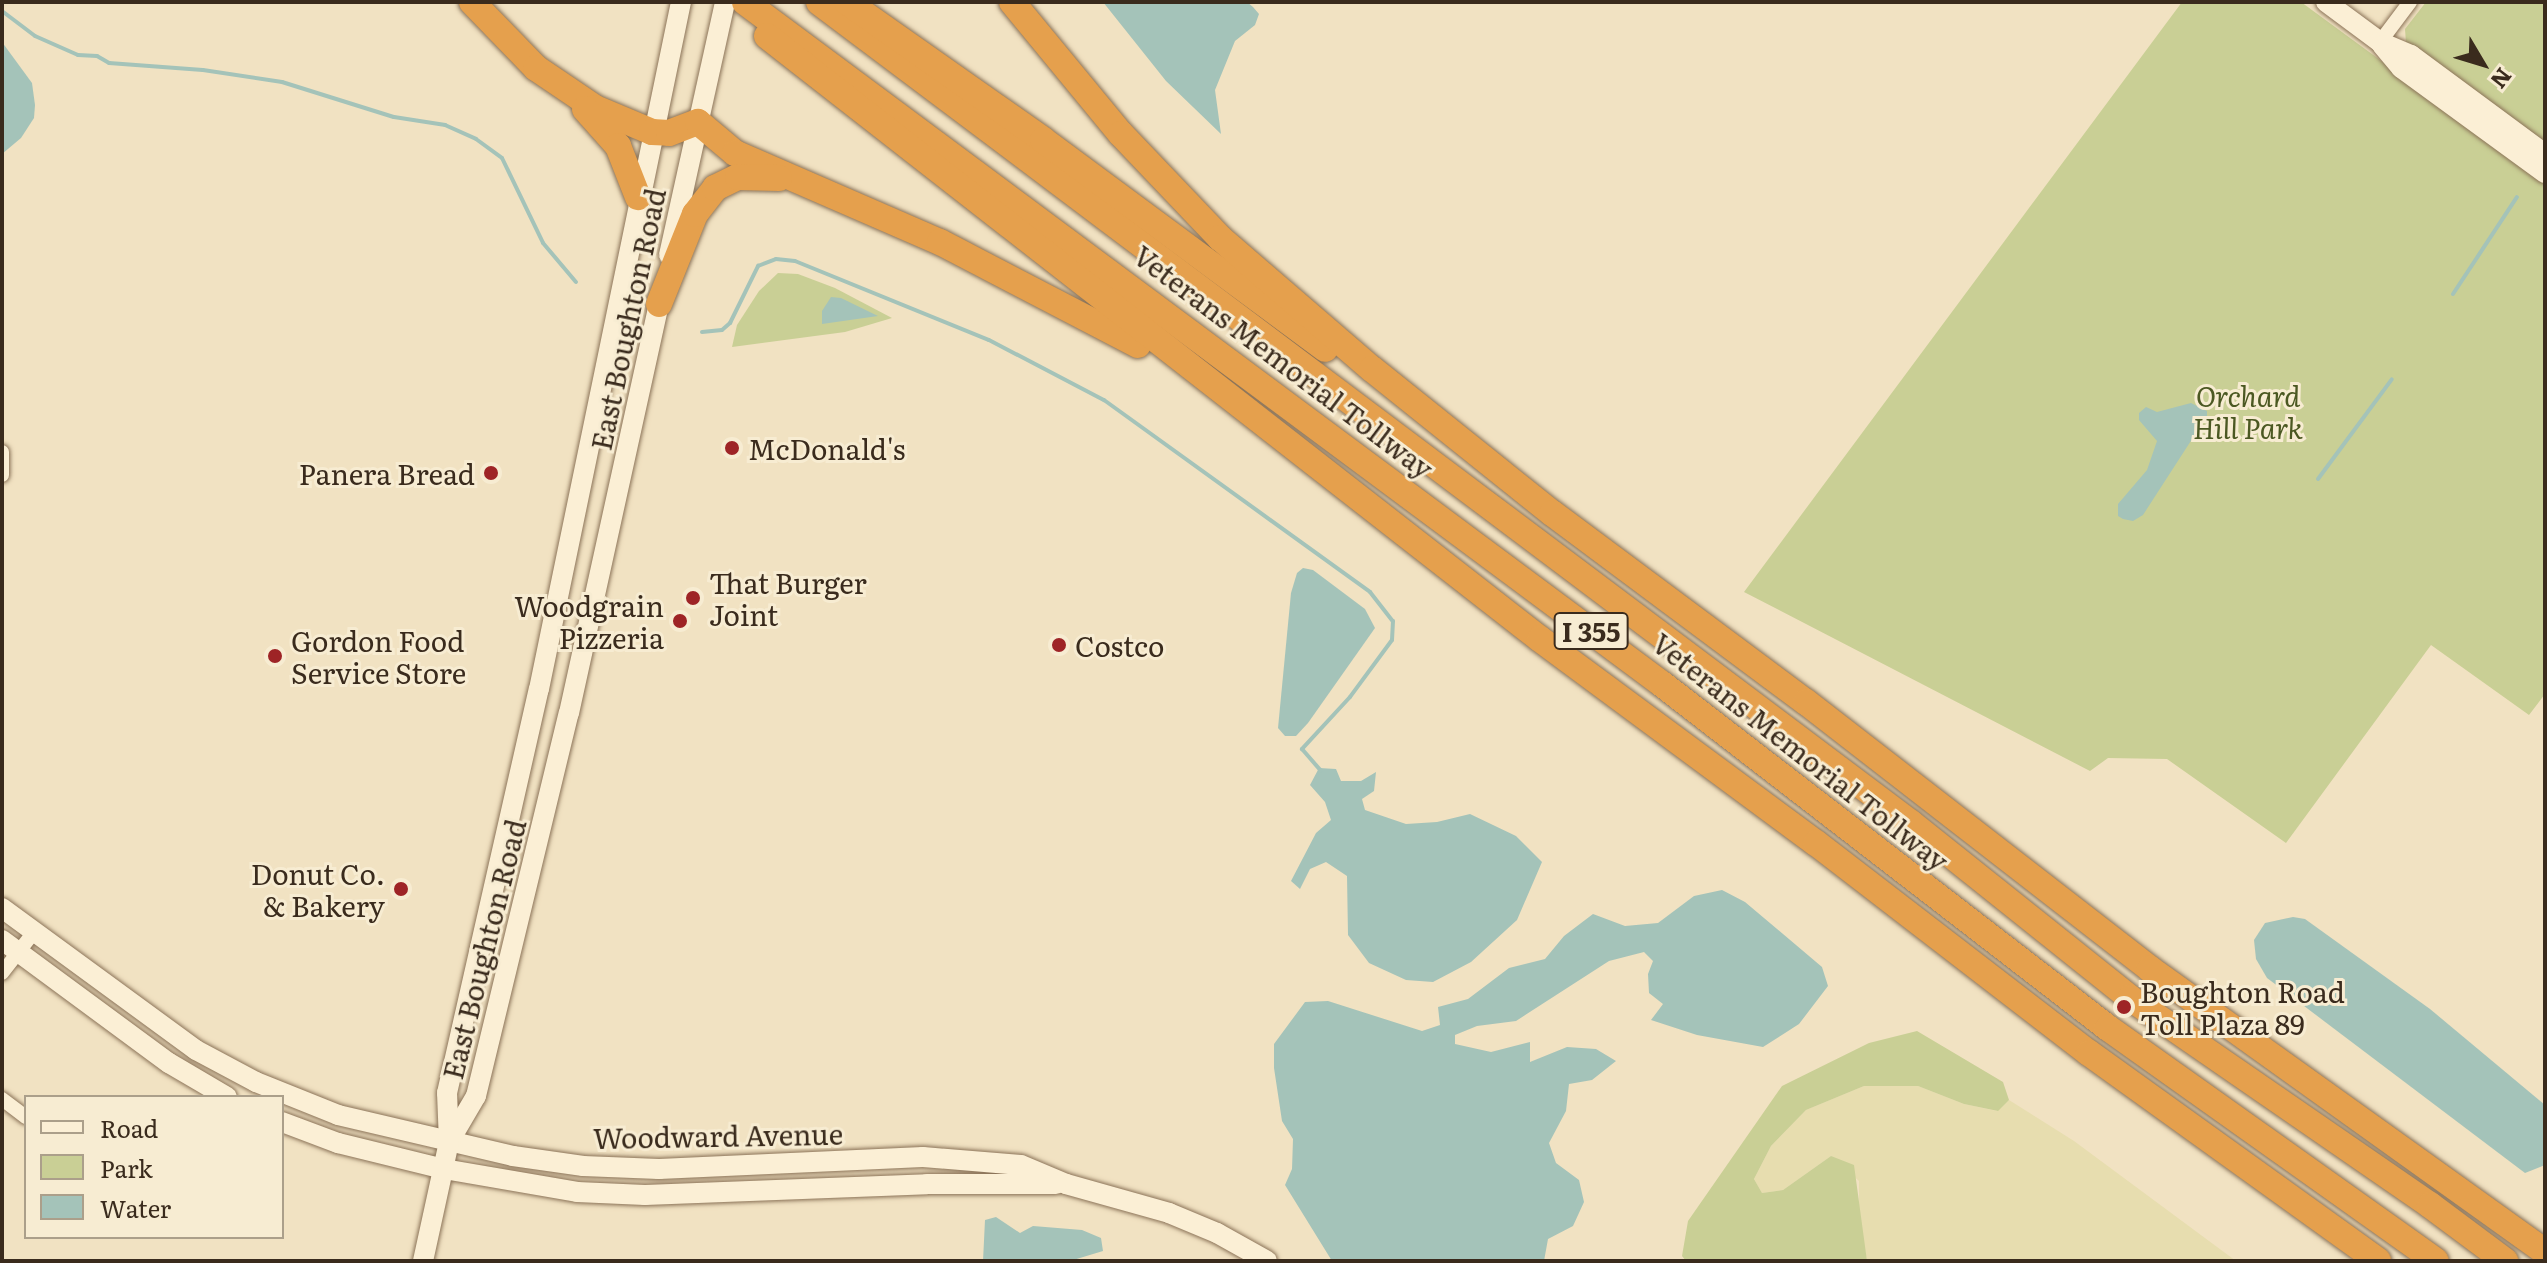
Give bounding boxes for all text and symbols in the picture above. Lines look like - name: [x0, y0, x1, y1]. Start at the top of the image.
- north arrow: [2443, 24, 2523, 104]
- text: N: [2484, 62, 2521, 97]
- street label: East Boughton Road: [583, 185, 671, 453]
- street label: Veterans Memorial Tollway: [1128, 237, 1440, 485]
- park label: Orchard Hill Park: [2193, 378, 2303, 444]
- place label: McDonald's: [748, 431, 905, 465]
- marker: McDonald's: [723, 439, 741, 457]
- place label: Panera Bread: [299, 456, 475, 490]
- marker: Panera Bread: [482, 464, 500, 482]
- place label: That Burger Joint: [709, 565, 867, 631]
- place label: Woodgrain Pizzeria: [514, 588, 664, 654]
- marker: That Burger Joint: [684, 589, 702, 607]
- road number: I 355: [1553, 609, 1629, 653]
- marker: Woodgrain Pizzeria: [671, 612, 689, 630]
- place label: Gordon Food Service Store: [291, 623, 466, 689]
- street label: Veterans Memorial Tollway: [1646, 625, 1956, 877]
- place label: Costco: [1075, 628, 1164, 662]
- marker: Costco: [1050, 636, 1068, 654]
- marker: Gordon Food Service Store: [266, 647, 284, 665]
- street label: East Boughton Road: [434, 815, 532, 1083]
- place label: Donut Co. & Bakery: [251, 856, 385, 922]
- marker: Donut Co. & Bakery: [392, 880, 410, 898]
- place label: Boughton Road Toll Plaza 89: [2140, 974, 2345, 1040]
- marker: Boughton Road Toll Plaza 89: [2115, 998, 2133, 1016]
- legend: [24, 1095, 284, 1239]
- text: Road: [100, 1110, 158, 1145]
- street label: Woodward Avenue: [593, 1116, 843, 1154]
- text: Park: [100, 1150, 153, 1185]
- text: Water: [100, 1190, 171, 1225]

